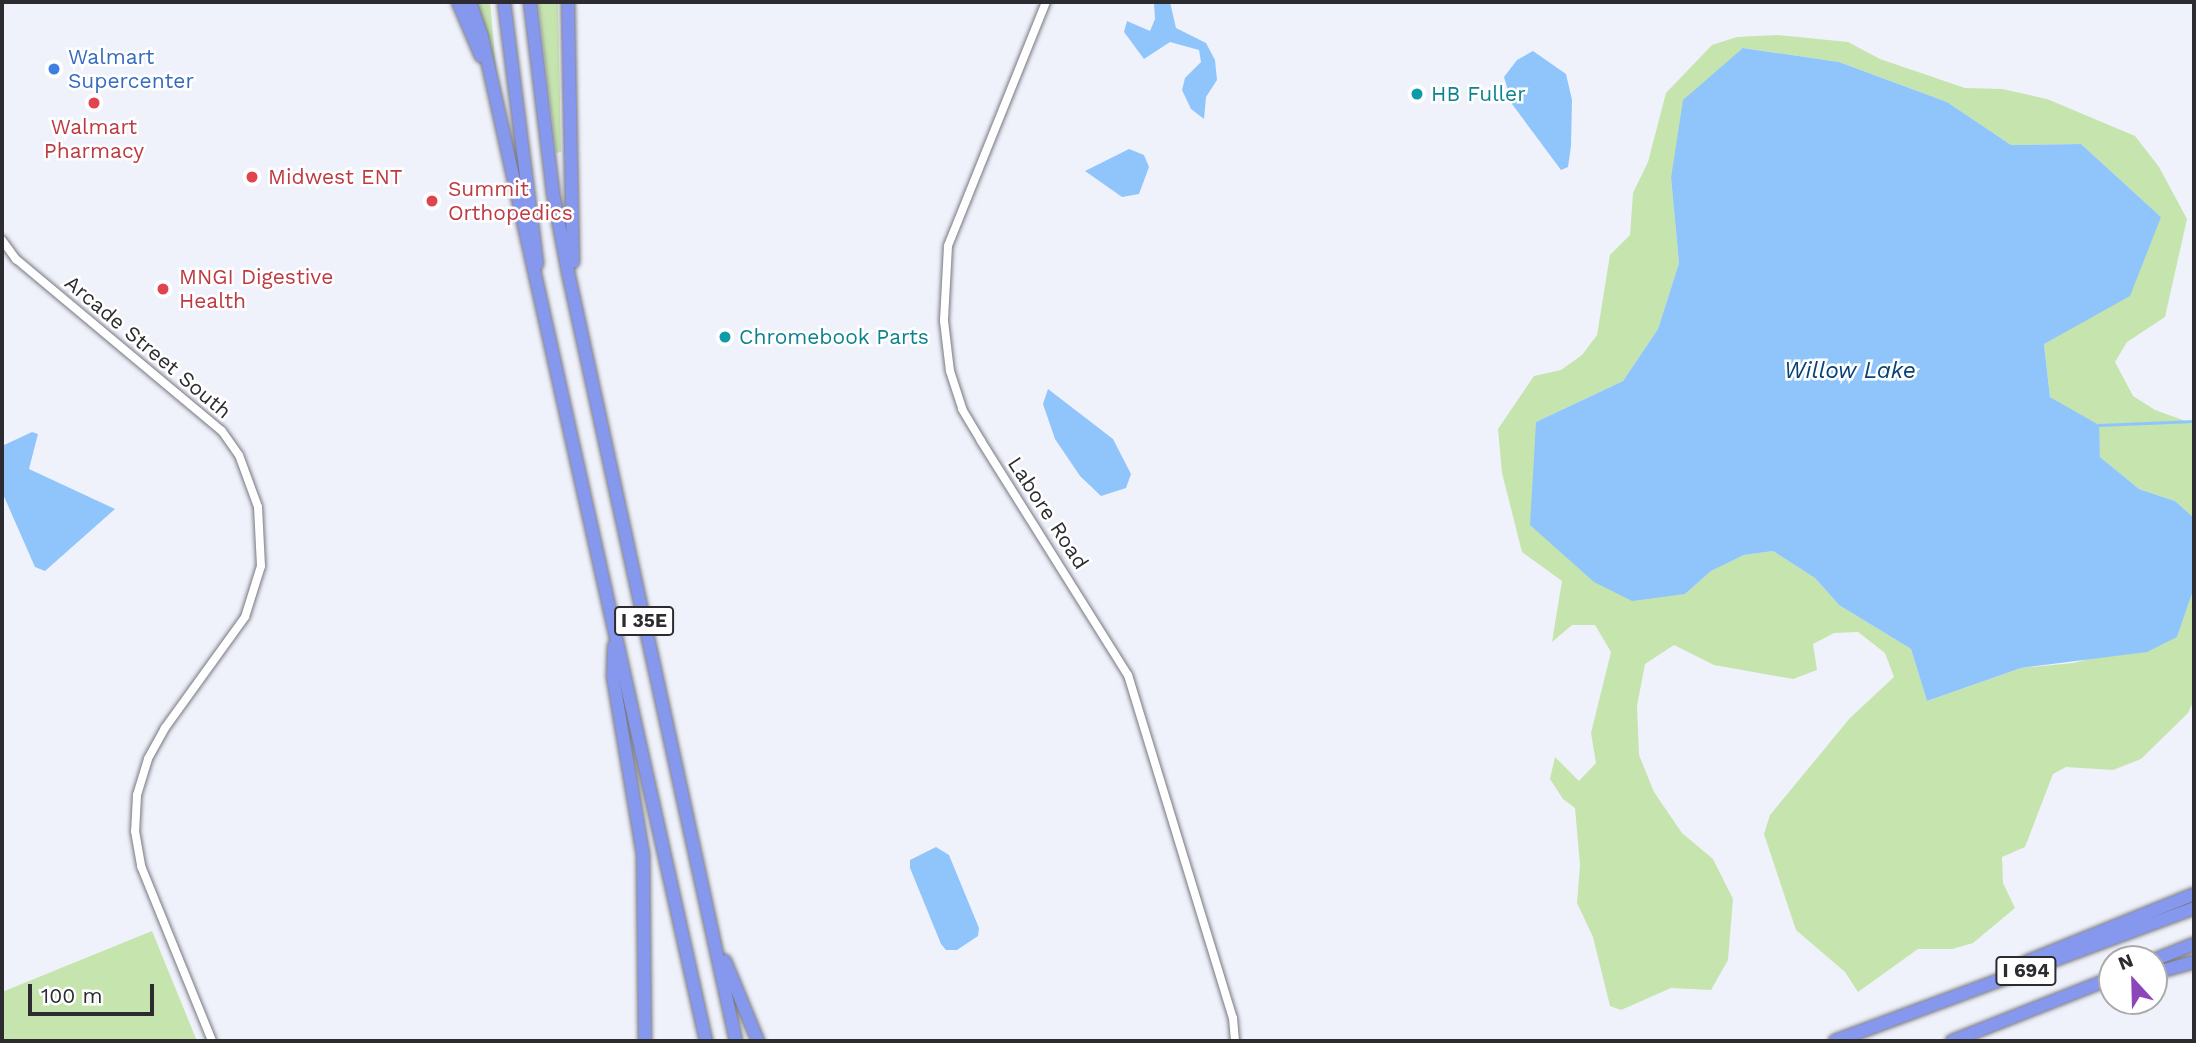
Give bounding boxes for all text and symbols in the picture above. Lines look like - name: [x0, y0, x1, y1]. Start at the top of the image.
- place label: Walmart Supercenter: [68, 44, 194, 94]
- marker: Walmart Supercenter: [46, 61, 62, 77]
- place label: HB Fuller: [1431, 81, 1526, 107]
- marker: HB Fuller: [1409, 86, 1425, 102]
- marker: Walmart Pharmacy: [86, 95, 102, 111]
- place label: Walmart Pharmacy: [44, 114, 144, 164]
- place label: Midwest ENT: [268, 164, 403, 190]
- marker: Midwest ENT: [242, 167, 262, 187]
- place label: Summit Orthopedics: [448, 176, 573, 226]
- marker: Summit Orthopedics: [422, 191, 442, 211]
- place label: MNGI Digestive Health: [179, 264, 333, 314]
- street label: Arcade Street South: [60, 270, 236, 424]
- marker: MNGI Digestive Health: [153, 279, 173, 299]
- place label: Chromebook Parts: [739, 324, 929, 350]
- marker: Chromebook Parts: [717, 329, 733, 345]
- water label: Willow Lake: [1784, 357, 1916, 385]
- street label: Labore Road: [1002, 452, 1094, 574]
- road number: I 35E: [612, 606, 676, 636]
- north arrow: [2098, 945, 2168, 1015]
- text: N: [2115, 949, 2137, 975]
- road number: I 694: [1994, 956, 2058, 987]
- scale bar: [32, 970, 158, 1014]
- text: 100 m: [41, 983, 103, 1008]

